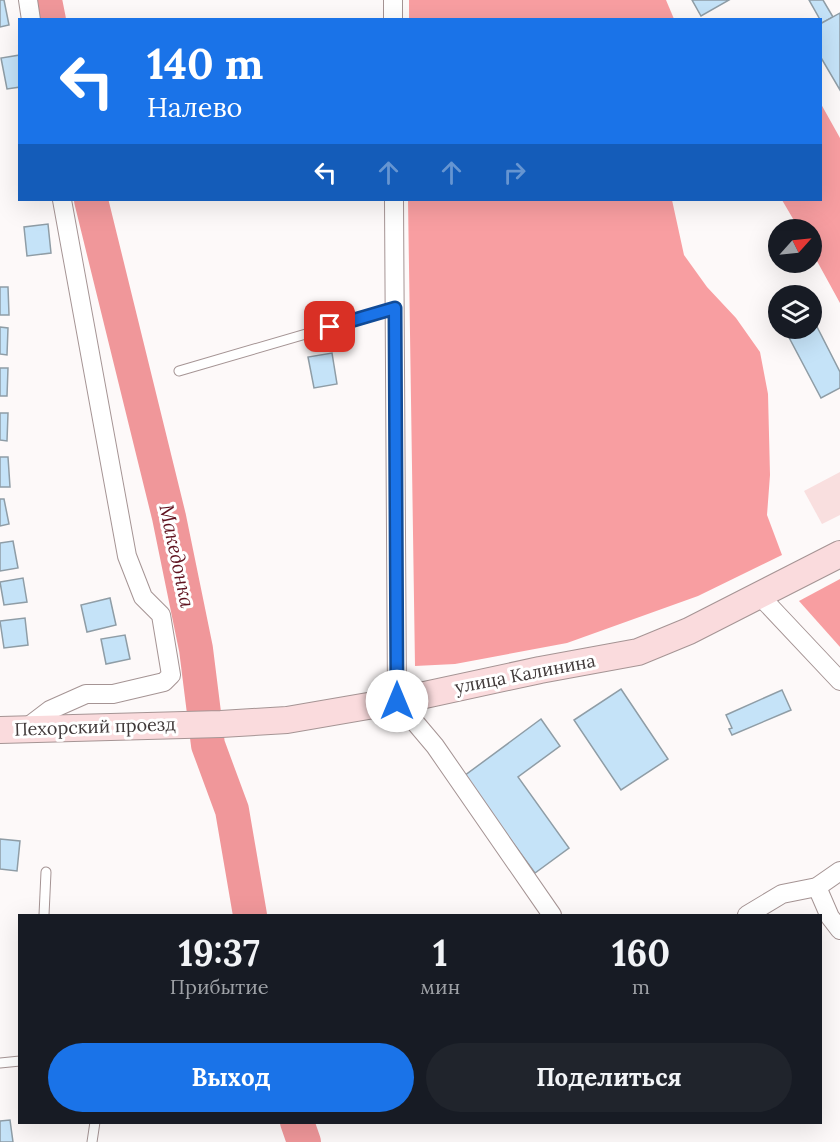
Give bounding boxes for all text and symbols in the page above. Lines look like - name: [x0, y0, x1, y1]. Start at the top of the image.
- text: 140 m: [147, 37, 263, 91]
- icon: left: [48, 42, 126, 120]
- text: Налево: [147, 90, 242, 124]
- icon: left: [309, 156, 342, 189]
- icon: ahead: [372, 156, 405, 189]
- icon: ahead: [435, 156, 468, 189]
- icon: right: [498, 156, 531, 189]
- north arrow: [768, 219, 822, 273]
- map controls: [768, 219, 822, 339]
- button: layers: [768, 285, 822, 339]
- pin: [304, 301, 355, 352]
- icon: arrive: [313, 310, 346, 343]
- water label: Македонка: [154, 502, 201, 610]
- street label: улица Калинина: [453, 649, 597, 698]
- position arrow: [365, 669, 429, 733]
- street label: Пехорский проезд: [14, 712, 176, 741]
- text: 19:37: [178, 930, 260, 976]
- text: 1: [433, 930, 448, 976]
- text: 160: [612, 930, 670, 976]
- text: Прибытие: [170, 974, 269, 999]
- text: мин: [420, 974, 460, 999]
- text: m: [632, 974, 650, 999]
- button: Выход: [48, 1043, 414, 1112]
- button: Поделиться: [426, 1043, 792, 1112]

